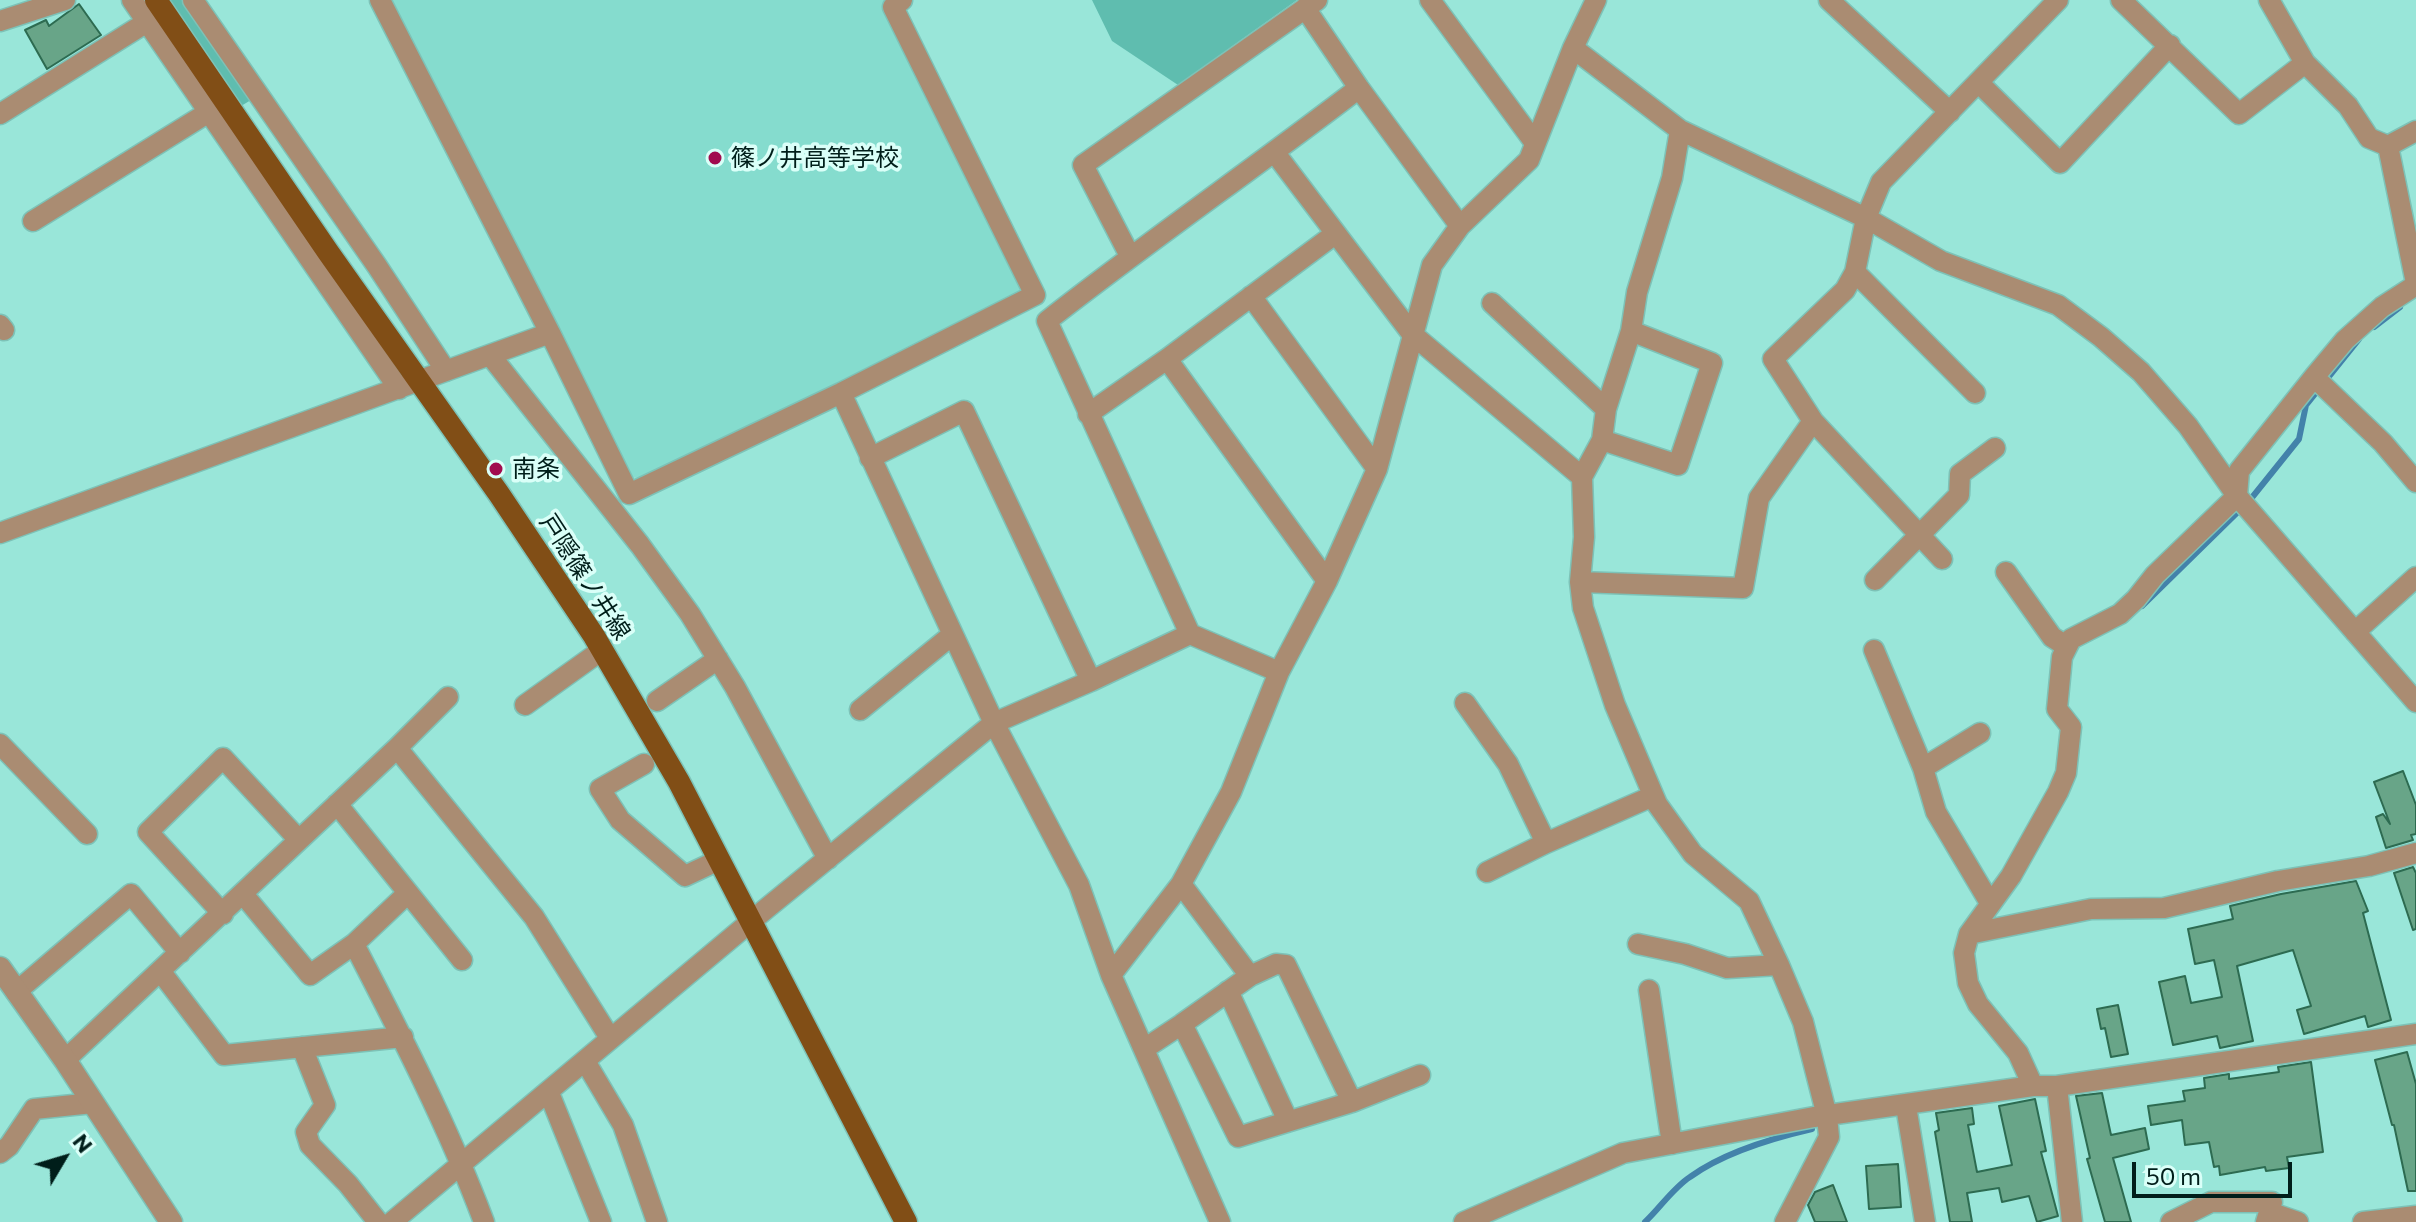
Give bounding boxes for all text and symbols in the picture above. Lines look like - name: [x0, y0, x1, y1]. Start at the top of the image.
- place label: 篠ノ井高等学校: [731, 144, 899, 172]
- marker: 篠ノ井高等学校: [706, 149, 724, 167]
- place label: 南条: [512, 455, 560, 483]
- marker: 南条: [487, 460, 505, 478]
- street label: 戸隠篠ノ井線: [534, 509, 636, 645]
- north arrow: [24, 1118, 104, 1198]
- text: N: [68, 1128, 99, 1158]
- scale bar: [2136, 1146, 2296, 1196]
- text: 50 m: [2146, 1161, 2201, 1190]

